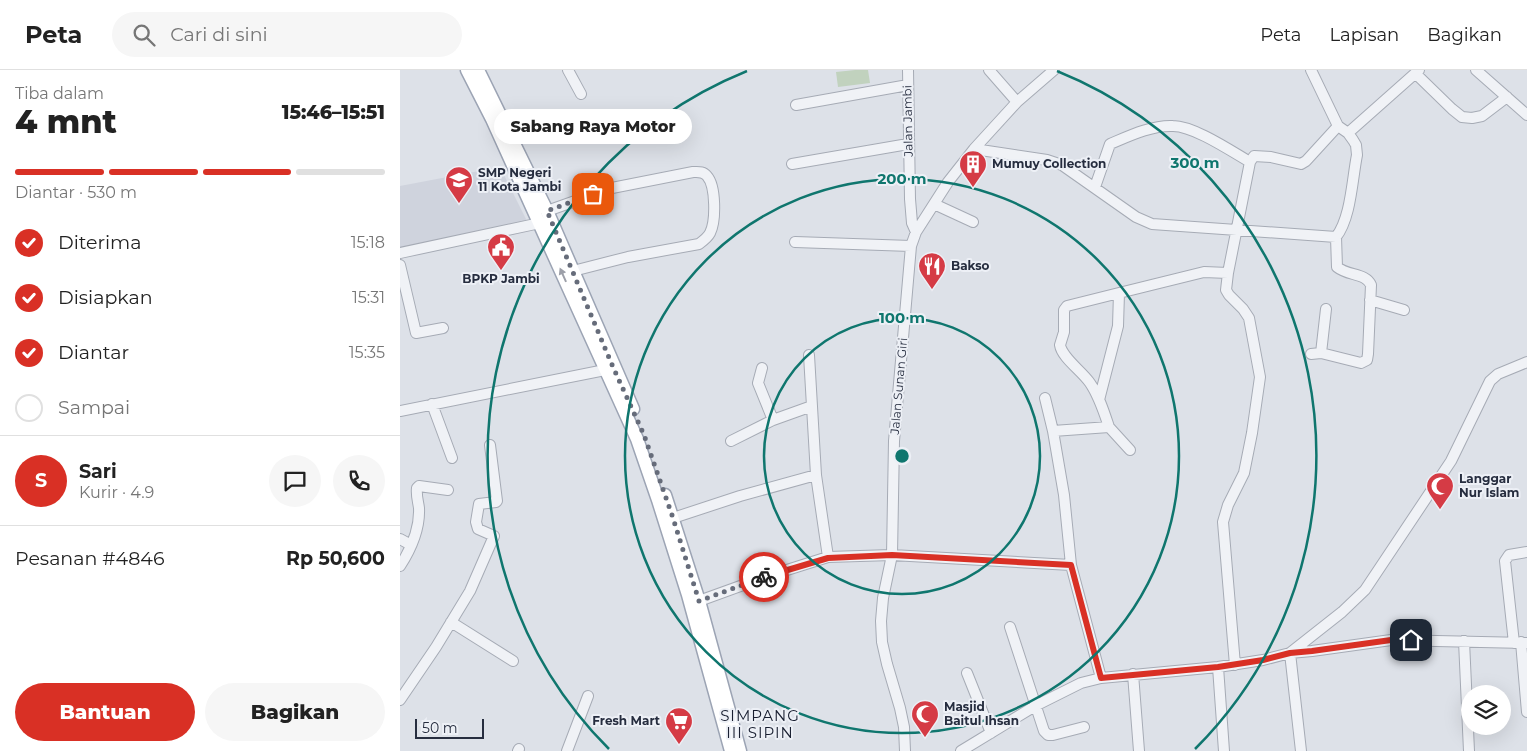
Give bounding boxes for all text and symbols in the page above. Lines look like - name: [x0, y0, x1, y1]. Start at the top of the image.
- search box: [112, 12, 462, 57]
- text: Peta: [25, 20, 82, 49]
- icon: search: [130, 21, 158, 49]
- text: Cari di sini: [170, 23, 268, 46]
- text: Peta: [1260, 24, 1301, 46]
- text: Lapisan: [1329, 24, 1399, 46]
- text: Bagikan: [1427, 24, 1502, 46]
- text: Tiba dalam: [15, 84, 104, 103]
- street label: Jalan Jambi: [899, 85, 916, 158]
- text: 15:46–15:51: [282, 101, 385, 124]
- text: 4 mnt: [15, 102, 117, 141]
- callout: Sabang Raya Motor: [494, 109, 692, 144]
- text: Sabang Raya Motor: [510, 117, 676, 136]
- building icon: Mumuy Collection: [958, 149, 988, 188]
- text: 300 m: [1169, 153, 1220, 172]
- place label: Mumuy Collection: [992, 156, 1106, 171]
- school or university icon: SMP Negeri 11 Kota Jambi: [444, 165, 474, 204]
- place label: SMP Negeri 11 Kota Jambi: [478, 165, 561, 194]
- text: 200 m: [877, 169, 927, 188]
- pin: [572, 173, 614, 215]
- icon: bag: [579, 180, 607, 208]
- text: Diantar · 530 m: [15, 183, 137, 202]
- icon: check: [15, 229, 43, 257]
- text: Diterima: [58, 231, 141, 254]
- public building icon: BPKP Jambi: [486, 232, 516, 271]
- text: 15:18: [351, 233, 385, 252]
- restaurant icon: Bakso: [917, 251, 947, 290]
- place label: Bakso: [951, 258, 990, 273]
- one-way arrow: [559, 268, 567, 282]
- place label: BPKP Jambi: [462, 271, 540, 286]
- icon: check: [15, 284, 43, 312]
- text: Disiapkan: [58, 286, 153, 309]
- text: 15:31: [352, 288, 385, 307]
- text: 100 m: [879, 308, 925, 327]
- street label: Jalan Sunan Giri: [887, 337, 910, 436]
- icon: check: [15, 339, 43, 367]
- text: Diantar: [58, 341, 129, 364]
- text: 15:35: [349, 343, 385, 362]
- text: Sampai: [58, 396, 130, 419]
- centre of rings: [893, 447, 911, 465]
- button: chat: [269, 455, 321, 507]
- button: phone: [333, 455, 385, 507]
- text: Sari: [79, 460, 117, 483]
- text: S: [35, 469, 47, 492]
- mosque icon: Langgar Nur Islam: [1425, 471, 1455, 510]
- place label: Langgar Nur Islam: [1459, 471, 1519, 500]
- text: Kurir · 4.9: [79, 483, 154, 502]
- text: Pesanan #4846: [15, 547, 164, 570]
- text: Rp 50,600: [286, 547, 385, 570]
- courier: [739, 552, 789, 602]
- icon: bike: [750, 563, 778, 591]
- pin: [1390, 619, 1432, 661]
- icon: home: [1397, 626, 1425, 654]
- button: Bantuan: [15, 683, 195, 741]
- button: Bagikan: [205, 683, 385, 741]
- map controls: [1461, 685, 1511, 735]
- button: layers: [1461, 685, 1511, 735]
- mosque icon: Masjid Baitul Ihsan: [910, 699, 940, 738]
- place label: Masjid Baitul Ihsan: [944, 699, 1019, 728]
- supermarket icon: Fresh Mart: [664, 706, 694, 745]
- district label: SIMPANG III SIPIN: [720, 706, 800, 742]
- place label: Fresh Mart: [592, 713, 661, 728]
- scale bar: [415, 716, 484, 739]
- text: 50 m: [422, 719, 458, 737]

